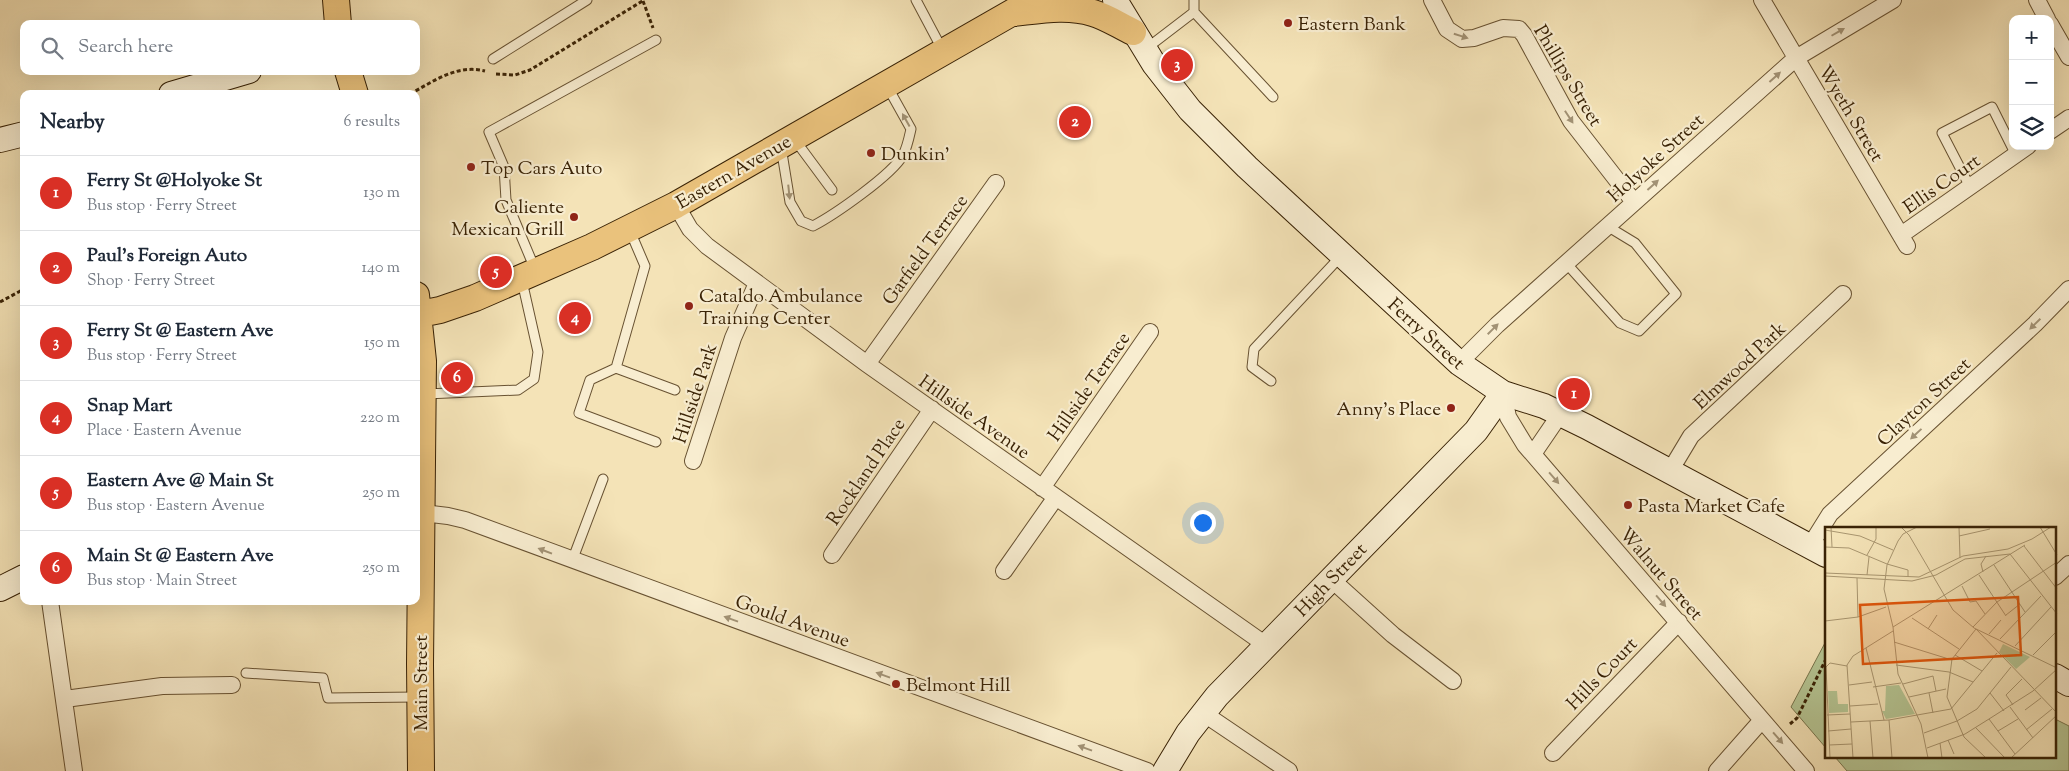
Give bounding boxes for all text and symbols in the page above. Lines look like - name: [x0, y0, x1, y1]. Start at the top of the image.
- place label: Eastern Bank: [1298, 12, 1406, 39]
- map controls: [2009, 15, 2054, 150]
- button: +: [2009, 15, 2054, 60]
- marker: Eastern Bank: [1282, 17, 1294, 29]
- search box: [20, 20, 420, 75]
- street label: Phillips Street: [1526, 20, 1608, 133]
- one-way arrow: [1831, 28, 1844, 37]
- one-way arrow: [1453, 33, 1468, 41]
- icon: search: [38, 34, 66, 62]
- text: Search here: [78, 34, 173, 61]
- pin: 3: [1161, 46, 1193, 84]
- button: −: [2009, 60, 2054, 105]
- street label: Wyeth Street: [1810, 61, 1890, 168]
- one-way arrow: [1768, 71, 1780, 83]
- pin: 2: [1059, 103, 1091, 141]
- button: layers: [2009, 105, 2054, 150]
- text: Nearby: [40, 108, 105, 138]
- street label: Holyoke Street: [1602, 108, 1711, 210]
- text: 6 results: [344, 111, 400, 134]
- one-way arrow: [1564, 111, 1574, 124]
- one-way arrow: [902, 113, 910, 127]
- street label: Eastern Avenue: [672, 129, 797, 217]
- place label: Dunkin': [881, 142, 950, 169]
- marker: Dunkin': [865, 147, 877, 159]
- street label: Ellis Court: [1898, 148, 1987, 222]
- place label: Top Cars Auto: [481, 156, 602, 183]
- marker: Top Cars Auto: [465, 161, 477, 173]
- text: Ferry St @Holyoke St: [87, 168, 262, 195]
- one-way arrow: [1647, 180, 1660, 191]
- text: 1: [53, 182, 59, 205]
- text: 130 m: [363, 182, 400, 205]
- one-way arrow: [785, 184, 793, 200]
- street label: Garfield Terrace: [877, 189, 975, 311]
- text: Bus stop · Ferry Street: [87, 195, 237, 218]
- place label: Caliente Mexican Grill: [451, 195, 564, 244]
- marker: Caliente Mexican Grill: [568, 211, 580, 223]
- text: Paul's Foreign Auto: [87, 243, 247, 270]
- pin: 5: [480, 253, 512, 291]
- text: 2: [52, 257, 60, 280]
- text: 140 m: [362, 257, 400, 280]
- text: Shop · Ferry Street: [87, 270, 215, 293]
- place label: Cataldo Ambulance Training Center: [699, 284, 863, 333]
- street label: Ferry Street: [1381, 293, 1470, 377]
- pin: 4: [559, 299, 591, 337]
- marker: Cataldo Ambulance Training Center: [683, 300, 695, 312]
- street label: Elmwood Park: [1689, 316, 1793, 417]
- text: Ferry St @ Eastern Ave: [87, 318, 273, 345]
- one-way arrow: [2029, 318, 2041, 330]
- one-way arrow: [1487, 323, 1499, 335]
- street label: Hillside Terrace: [1042, 327, 1138, 448]
- text: 3: [53, 332, 59, 355]
- text: 150 m: [364, 332, 400, 355]
- street label: Hillside Park: [668, 340, 725, 447]
- text: Bus stop · Ferry Street: [87, 345, 237, 368]
- street label: Clayton Street: [1872, 352, 1978, 454]
- pin: 6: [441, 359, 473, 397]
- street label: Hillside Avenue: [912, 369, 1035, 467]
- pin: 1: [1558, 375, 1590, 413]
- text: Snap Mart: [87, 393, 172, 420]
- place label: Anny's Place: [1336, 397, 1441, 424]
- marker: Anny's Place: [1445, 402, 1457, 414]
- text: 4: [52, 407, 60, 430]
- text: 220 m: [360, 407, 400, 430]
- street label: Rockland Place: [821, 413, 913, 531]
- text: Place · Eastern Avenue: [87, 420, 242, 443]
- one-way arrow: [1910, 428, 1922, 440]
- text: Eastern Ave @ Main St: [87, 468, 274, 495]
- one-way arrow: [1548, 472, 1560, 484]
- text: 5: [53, 482, 59, 505]
- text: 250 m: [362, 482, 400, 505]
- place label: Pasta Market Cafe: [1638, 494, 1785, 521]
- text: Bus stop · Eastern Avenue: [87, 495, 265, 518]
- marker: Pasta Market Cafe: [1622, 499, 1634, 511]
- your location: [1190, 510, 1216, 536]
- street label: Walnut Street: [1612, 522, 1709, 628]
- inset map: [1825, 527, 2056, 758]
- street label: High Street: [1289, 537, 1374, 624]
- text: Main St @ Eastern Ave: [87, 543, 274, 570]
- one-way arrow: [537, 547, 552, 555]
- text: 6: [52, 557, 60, 580]
- text: 250 m: [362, 557, 400, 580]
- text: Bus stop · Main Street: [87, 570, 237, 593]
- street label: Gould Avenue: [731, 589, 853, 656]
- one-way arrow: [1655, 594, 1666, 607]
- one-way arrow: [723, 615, 738, 622]
- street label: Hills Court: [1561, 632, 1645, 717]
- street label: Main Street: [409, 635, 436, 731]
- one-way arrow: [875, 671, 890, 679]
- place label: Belmont Hill: [906, 673, 1011, 700]
- marker: Belmont Hill: [890, 678, 902, 690]
- one-way arrow: [1772, 731, 1783, 744]
- one-way arrow: [1077, 744, 1092, 752]

